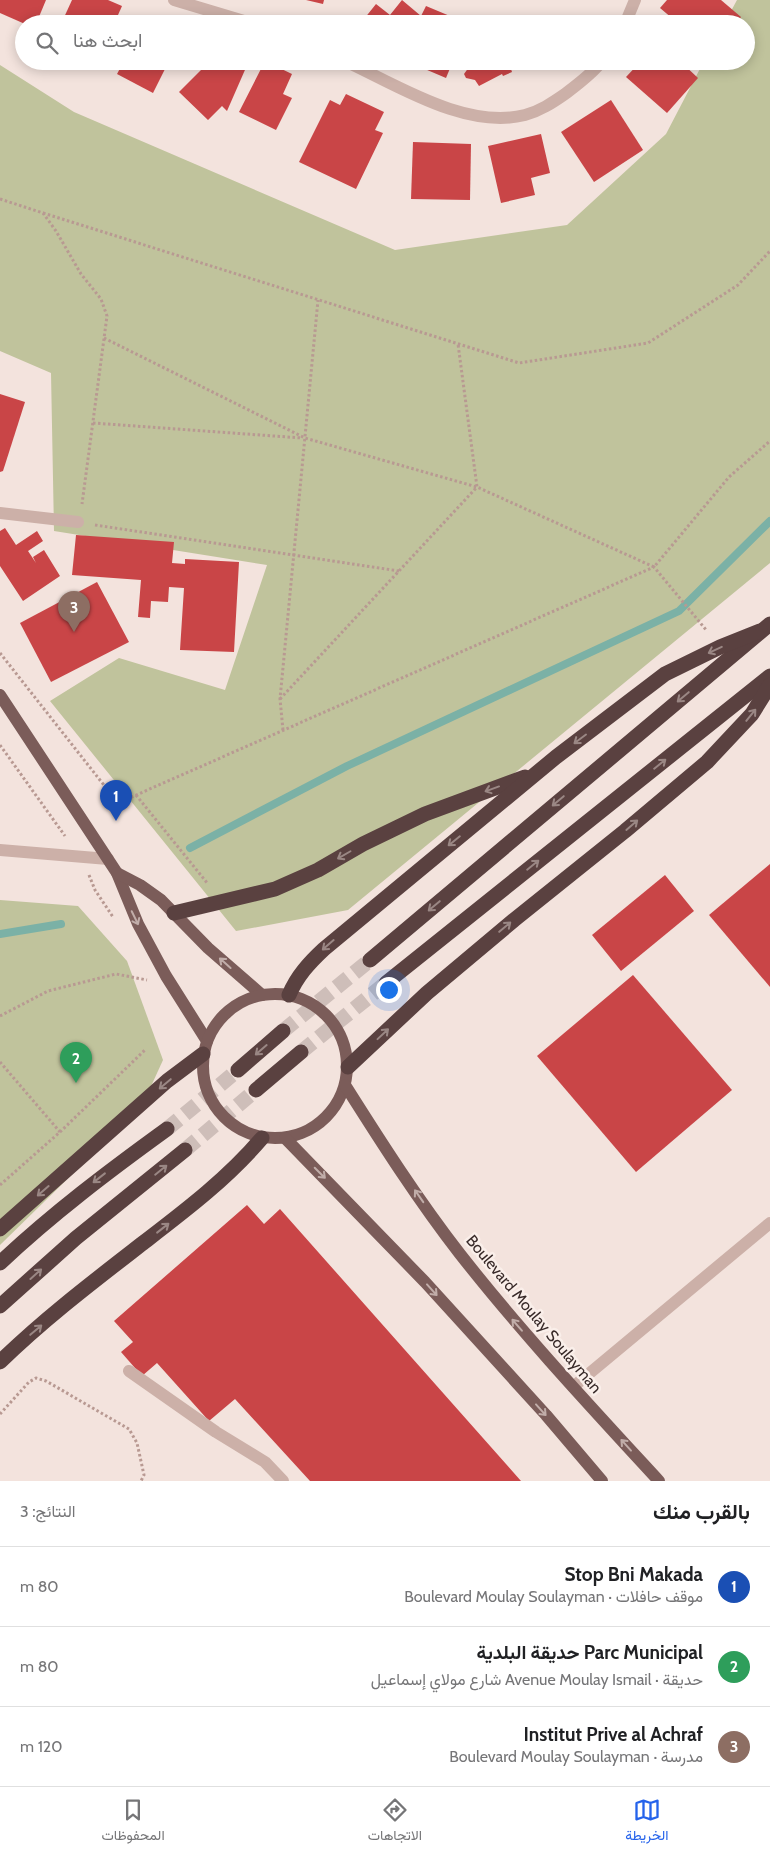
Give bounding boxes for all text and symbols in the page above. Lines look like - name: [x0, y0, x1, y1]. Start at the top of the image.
- search box: [15, 15, 755, 70]
- icon: search: [33, 29, 61, 57]
- text: ابحث هنا: [73, 29, 142, 52]
- pin: 3: [58, 591, 90, 632]
- one-way arrow: [708, 646, 723, 655]
- one-way arrow: [676, 691, 689, 702]
- one-way arrow: [745, 708, 756, 721]
- one-way arrow: [574, 734, 587, 745]
- one-way arrow: [653, 758, 666, 769]
- pin: 1: [100, 780, 132, 821]
- one-way arrow: [485, 785, 500, 794]
- one-way arrow: [552, 796, 565, 807]
- one-way arrow: [625, 820, 638, 831]
- one-way arrow: [447, 836, 460, 847]
- one-way arrow: [337, 851, 351, 861]
- one-way arrow: [526, 860, 539, 871]
- one-way arrow: [428, 900, 441, 911]
- one-way arrow: [131, 910, 140, 925]
- one-way arrow: [499, 921, 512, 933]
- one-way arrow: [322, 939, 335, 950]
- one-way arrow: [219, 957, 232, 969]
- your location: [376, 977, 402, 1003]
- one-way arrow: [377, 1028, 389, 1040]
- pin: 2: [60, 1042, 92, 1083]
- one-way arrow: [254, 1045, 267, 1056]
- one-way arrow: [158, 1078, 171, 1089]
- one-way arrow: [154, 1164, 167, 1175]
- one-way arrow: [313, 1166, 325, 1178]
- one-way arrow: [93, 1173, 106, 1184]
- one-way arrow: [37, 1186, 50, 1197]
- one-way arrow: [414, 1189, 424, 1203]
- one-way arrow: [156, 1223, 170, 1233]
- street label: Boulevard Moulay Soulayman: [462, 1231, 606, 1397]
- one-way arrow: [30, 1268, 43, 1279]
- one-way arrow: [426, 1283, 438, 1296]
- one-way arrow: [512, 1318, 523, 1331]
- one-way arrow: [30, 1324, 43, 1335]
- one-way arrow: [535, 1404, 547, 1417]
- one-way arrow: [621, 1439, 633, 1452]
- text: بالقرب منك: [653, 1499, 750, 1524]
- text: النتائج: 3: [20, 1502, 76, 1521]
- text: Stop Bni Makada: [565, 1563, 703, 1586]
- text: 80 m: [20, 1577, 59, 1596]
- text: 1: [731, 1577, 737, 1596]
- text: موقف حافلات · Boulevard Moulay Soulayman: [404, 1587, 703, 1606]
- text: Parc Municipal حديقة البلدية: [477, 1641, 703, 1664]
- text: 80 m: [20, 1657, 59, 1676]
- text: 2: [730, 1657, 738, 1676]
- text: حديقة · Avenue Moulay Ismail شارع مولاي إسماعيل: [371, 1670, 703, 1689]
- text: Institut Prive al Achraf: [524, 1723, 703, 1746]
- text: 120 m: [20, 1737, 62, 1756]
- text: 3: [730, 1737, 738, 1756]
- text: مدرسة · Boulevard Moulay Soulayman: [449, 1747, 703, 1766]
- tab: المحفوظات: [102, 1796, 165, 1848]
- tab: الاتجاهات: [368, 1796, 422, 1848]
- tab: الخريطة: [625, 1796, 668, 1848]

